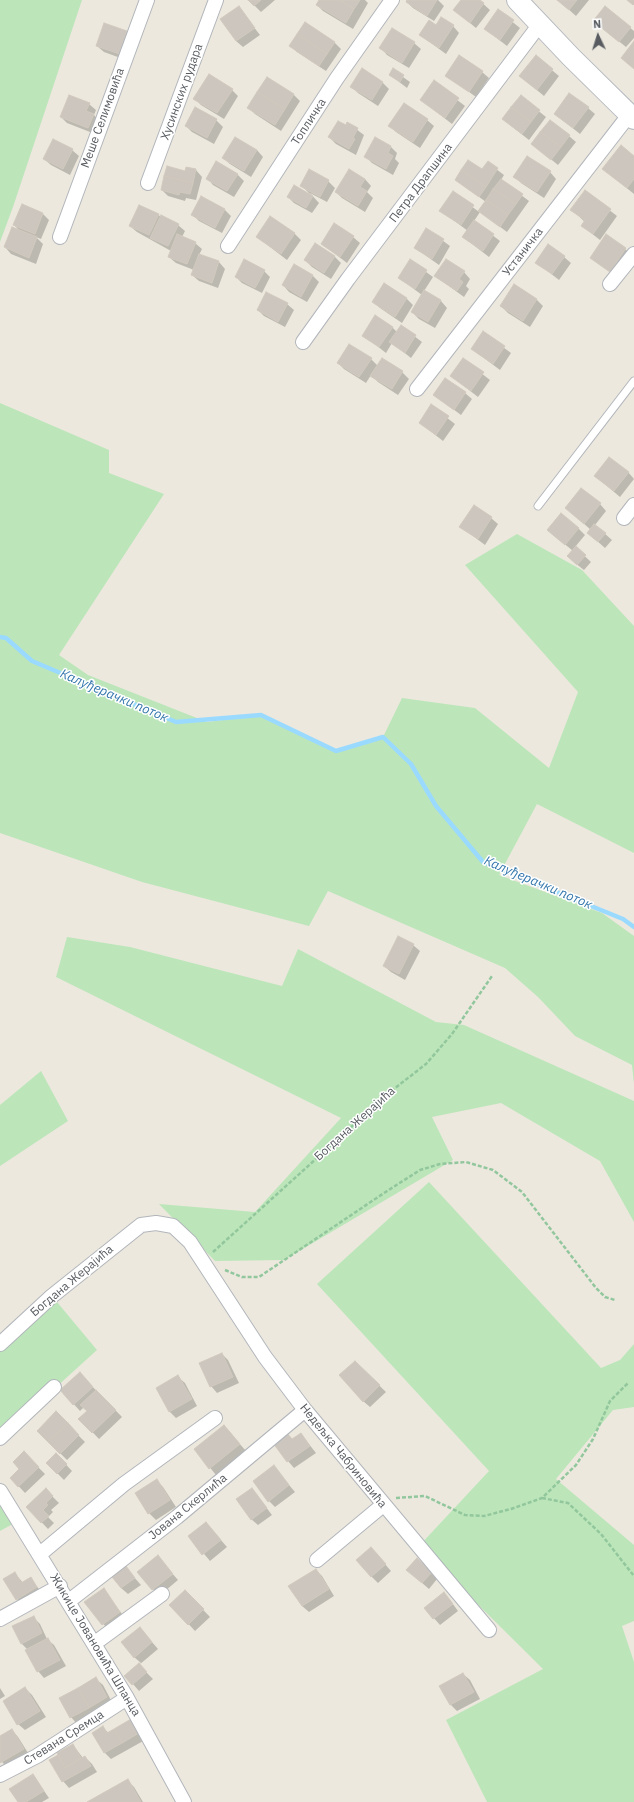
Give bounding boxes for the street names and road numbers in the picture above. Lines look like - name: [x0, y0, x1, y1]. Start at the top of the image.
- street label: Хусинских рудара: [158, 42, 206, 142]
- street label: Меше Селимовића: [78, 66, 128, 170]
- street label: Топличка: [289, 96, 329, 148]
- street label: Петра Драпшина: [386, 140, 456, 226]
- street label: Устаничка: [500, 225, 546, 279]
- street label: Богдана Жерајића: [312, 1084, 398, 1164]
- street label: Богдана Жерајића: [28, 1242, 116, 1320]
- street label: Недељка Чабриновића: [297, 1401, 389, 1511]
- street label: Јована Скерлића: [146, 1471, 230, 1543]
- street label: Жикице Јовановића Шпанца: [47, 1571, 143, 1719]
- street label: Стевана Сремца: [21, 1708, 107, 1768]

